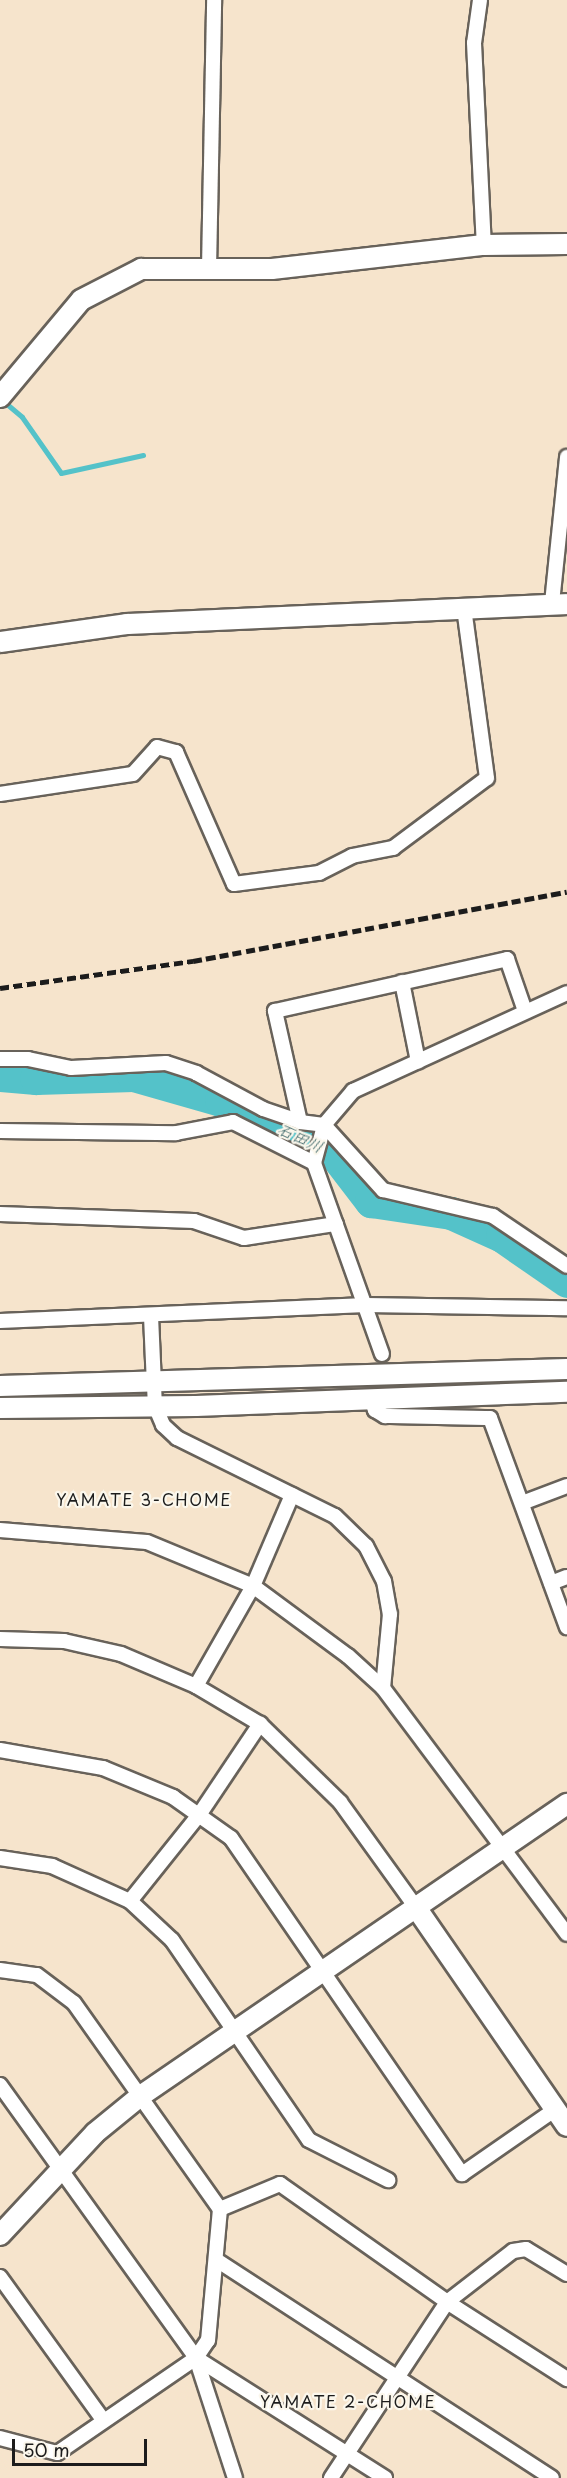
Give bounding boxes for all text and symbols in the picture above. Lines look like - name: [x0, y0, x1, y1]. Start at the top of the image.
- water label: 石田川: [275, 1118, 327, 1156]
- district label: YAMATE 3-CHOME: [56, 1489, 232, 1509]
- district label: YAMATE 2-CHOME: [260, 2391, 436, 2411]
- scale bar: [15, 2427, 150, 2465]
- text: 50 m: [23, 2436, 70, 2463]

